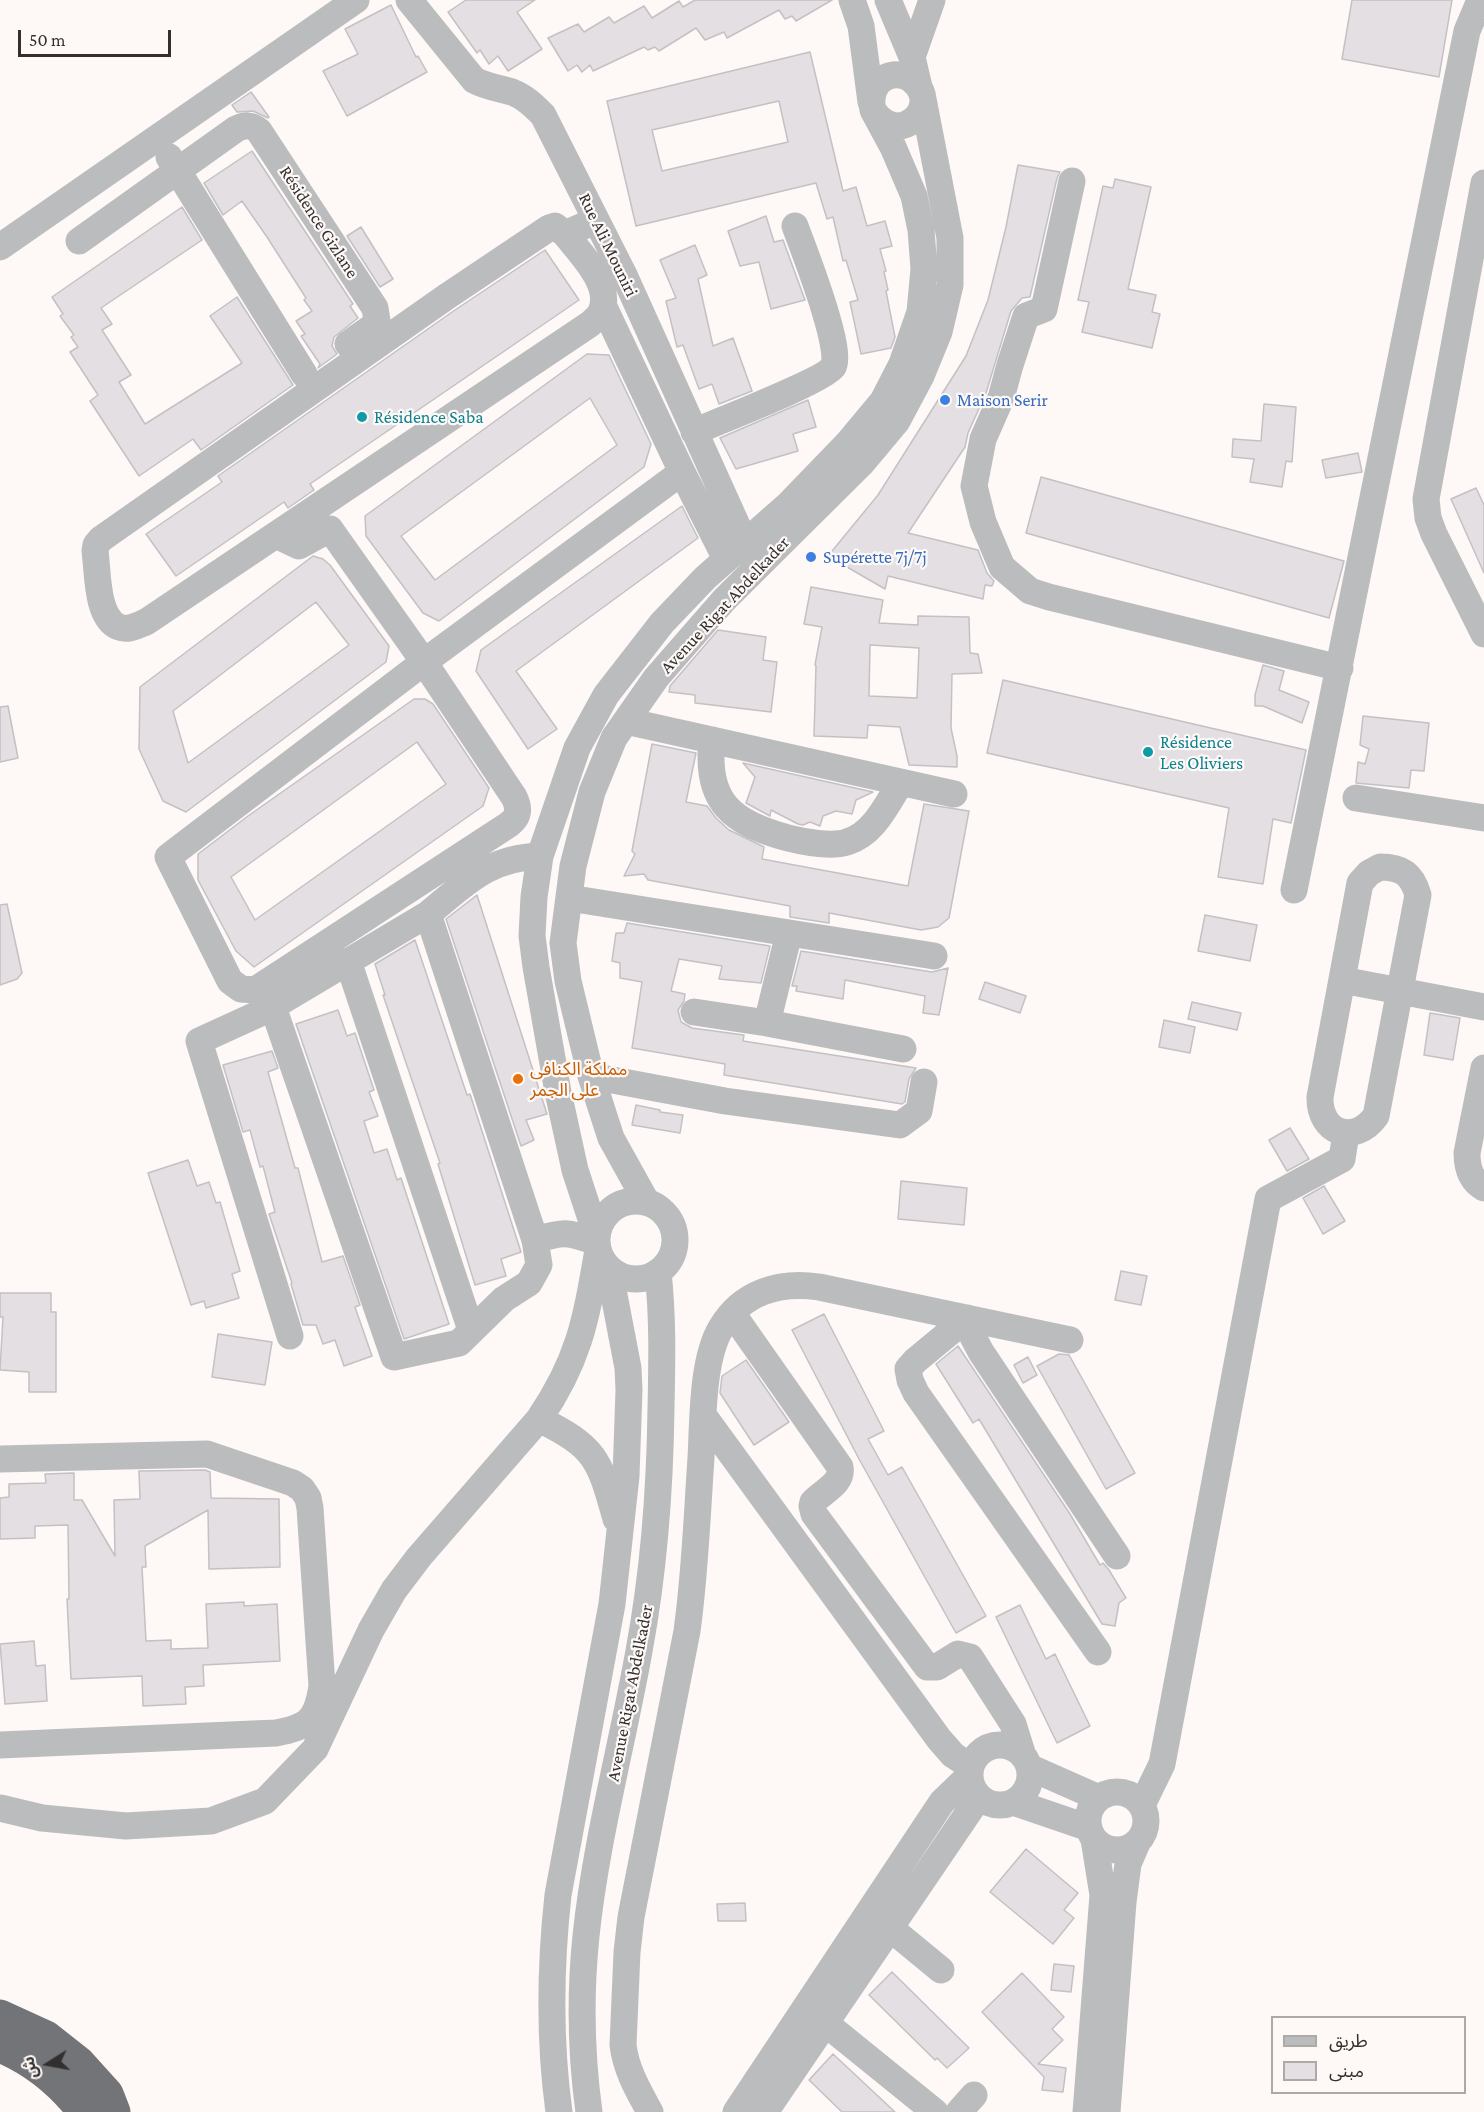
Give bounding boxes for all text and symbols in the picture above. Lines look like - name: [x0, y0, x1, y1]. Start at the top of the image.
- scale bar: [21, 18, 174, 56]
- text: 50 m: [29, 30, 66, 50]
- street label: Résidence Gizlane: [275, 162, 363, 282]
- street label: Rue Ali Mouniri: [574, 190, 642, 300]
- place label: Maison Serir: [957, 389, 1048, 411]
- marker: Maison Serir: [938, 393, 952, 407]
- place label: Résidence Saba: [374, 406, 483, 428]
- marker: Résidence Saba: [355, 410, 369, 424]
- street label: Avenue Rigat Abdelkader: [656, 532, 794, 678]
- place label: Supérette 7j/7j: [823, 546, 927, 568]
- marker: Supérette 7j/7j: [804, 550, 818, 564]
- place label: Résidence Les Oliviers: [1160, 731, 1243, 774]
- marker: Résidence Les Oliviers: [1141, 745, 1155, 759]
- place label: مملكة الكنافى على الجمر: [530, 1058, 627, 1100]
- marker: مملكة الكنافى على الجمر: [511, 1072, 525, 1086]
- street label: Avenue Rigat Abdelkader: [602, 1603, 658, 1783]
- legend: [1271, 2016, 1466, 2094]
- text: طريق: [1329, 2031, 1368, 2051]
- north arrow: [18, 2034, 78, 2094]
- text: ش: [19, 2055, 40, 2080]
- text: مبنى: [1329, 2061, 1364, 2081]

